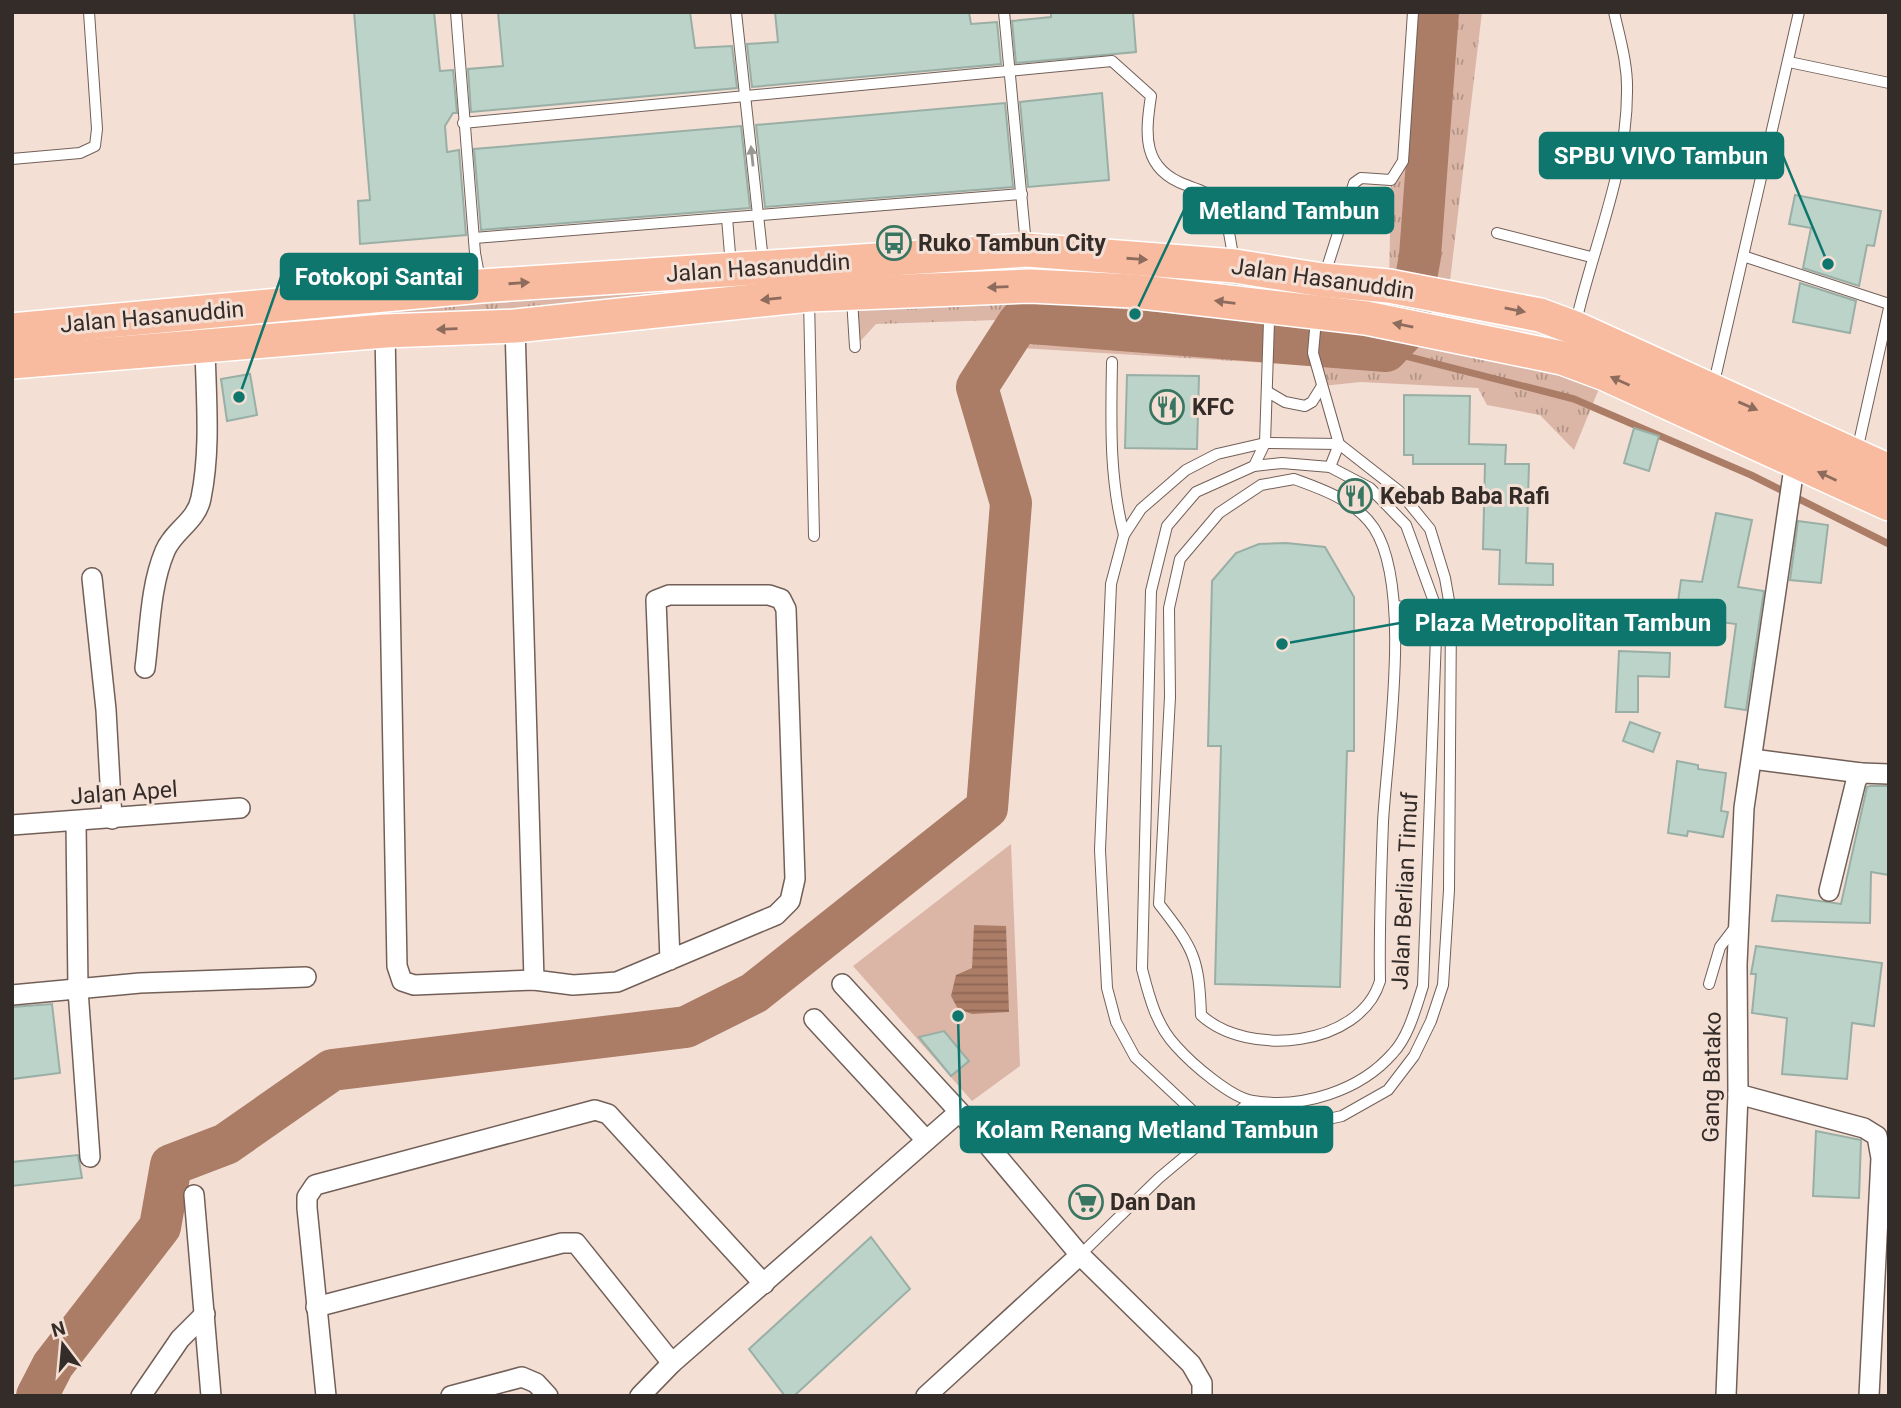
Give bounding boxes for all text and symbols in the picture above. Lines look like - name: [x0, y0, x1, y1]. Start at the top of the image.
- callout: SPBU VIVO Tambun: [1540, 133, 1783, 178]
- text: SPBU VIVO Tambun: [1554, 142, 1768, 170]
- one-way arrow: [746, 144, 757, 166]
- callout: Metland Tambun: [1184, 188, 1393, 233]
- text: Metland Tambun: [1199, 197, 1379, 225]
- bus stop icon: Ruko Tambun City: [875, 224, 913, 262]
- place label: Ruko Tambun City: [918, 230, 1106, 257]
- street label: Jalan Hasanuddin: [665, 248, 851, 288]
- street label: Jalan Hasanuddin: [1230, 253, 1416, 305]
- callout: Fotokopi Santai: [281, 254, 477, 299]
- one-way arrow: [1127, 254, 1149, 265]
- text: Fotokopi Santai: [295, 263, 463, 291]
- one-way arrow: [509, 277, 531, 288]
- one-way arrow: [987, 282, 1009, 293]
- one-way arrow: [760, 294, 782, 305]
- street label: Jalan Hasanuddin: [59, 296, 245, 338]
- one-way arrow: [1214, 297, 1236, 308]
- one-way arrow: [1504, 305, 1526, 316]
- one-way arrow: [1392, 319, 1414, 330]
- one-way arrow: [436, 323, 458, 334]
- one-way arrow: [1610, 375, 1630, 387]
- restaurant icon: KFC: [1148, 388, 1186, 426]
- place label: KFC: [1192, 394, 1234, 421]
- one-way arrow: [1737, 401, 1758, 412]
- one-way arrow: [1817, 470, 1837, 481]
- restaurant icon: Kebab Baba Rafi: [1336, 477, 1374, 515]
- place label: Kebab Baba Rafi: [1380, 483, 1550, 510]
- callout: Plaza Metropolitan Tambun: [1400, 600, 1725, 645]
- text: Plaza Metropolitan Tambun: [1415, 609, 1711, 637]
- street label: Jalan Apel: [69, 776, 179, 810]
- street label: Jalan Berlian Timuf: [1386, 791, 1424, 991]
- street label: Gang Batako: [1697, 1011, 1727, 1143]
- callout: Kolam Renang Metland Tambun: [961, 1107, 1332, 1152]
- text: Kolam Renang Metland Tambun: [976, 1116, 1318, 1144]
- supermarket icon: Dan Dan: [1067, 1183, 1105, 1221]
- place label: Dan Dan: [1110, 1189, 1196, 1216]
- north arrow: [28, 1310, 98, 1380]
- text: N: [49, 1316, 68, 1342]

